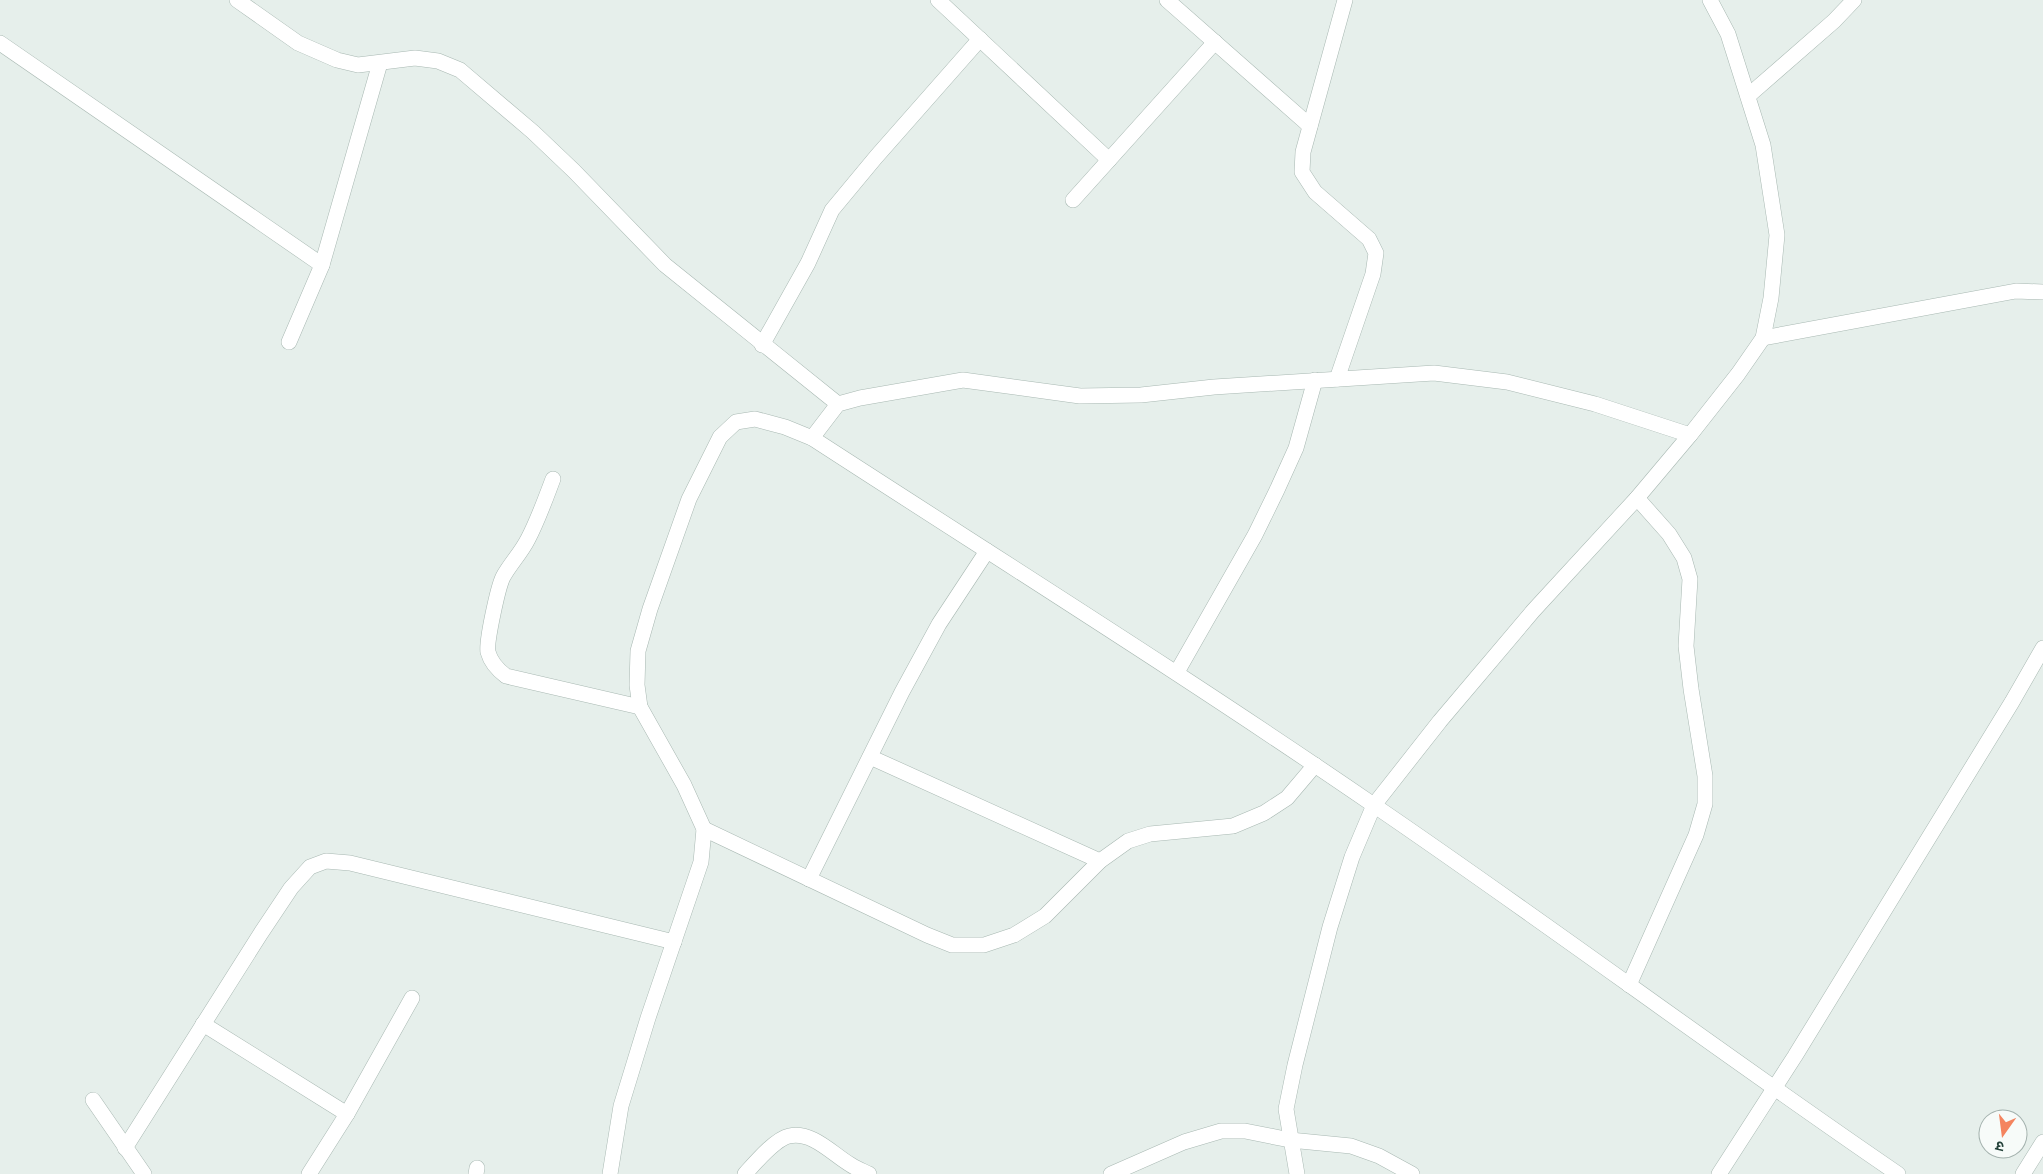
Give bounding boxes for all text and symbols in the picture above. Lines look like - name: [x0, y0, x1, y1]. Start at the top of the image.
- north arrow: [1978, 1109, 2028, 1159]
- text: उ: [1993, 1138, 2006, 1155]

